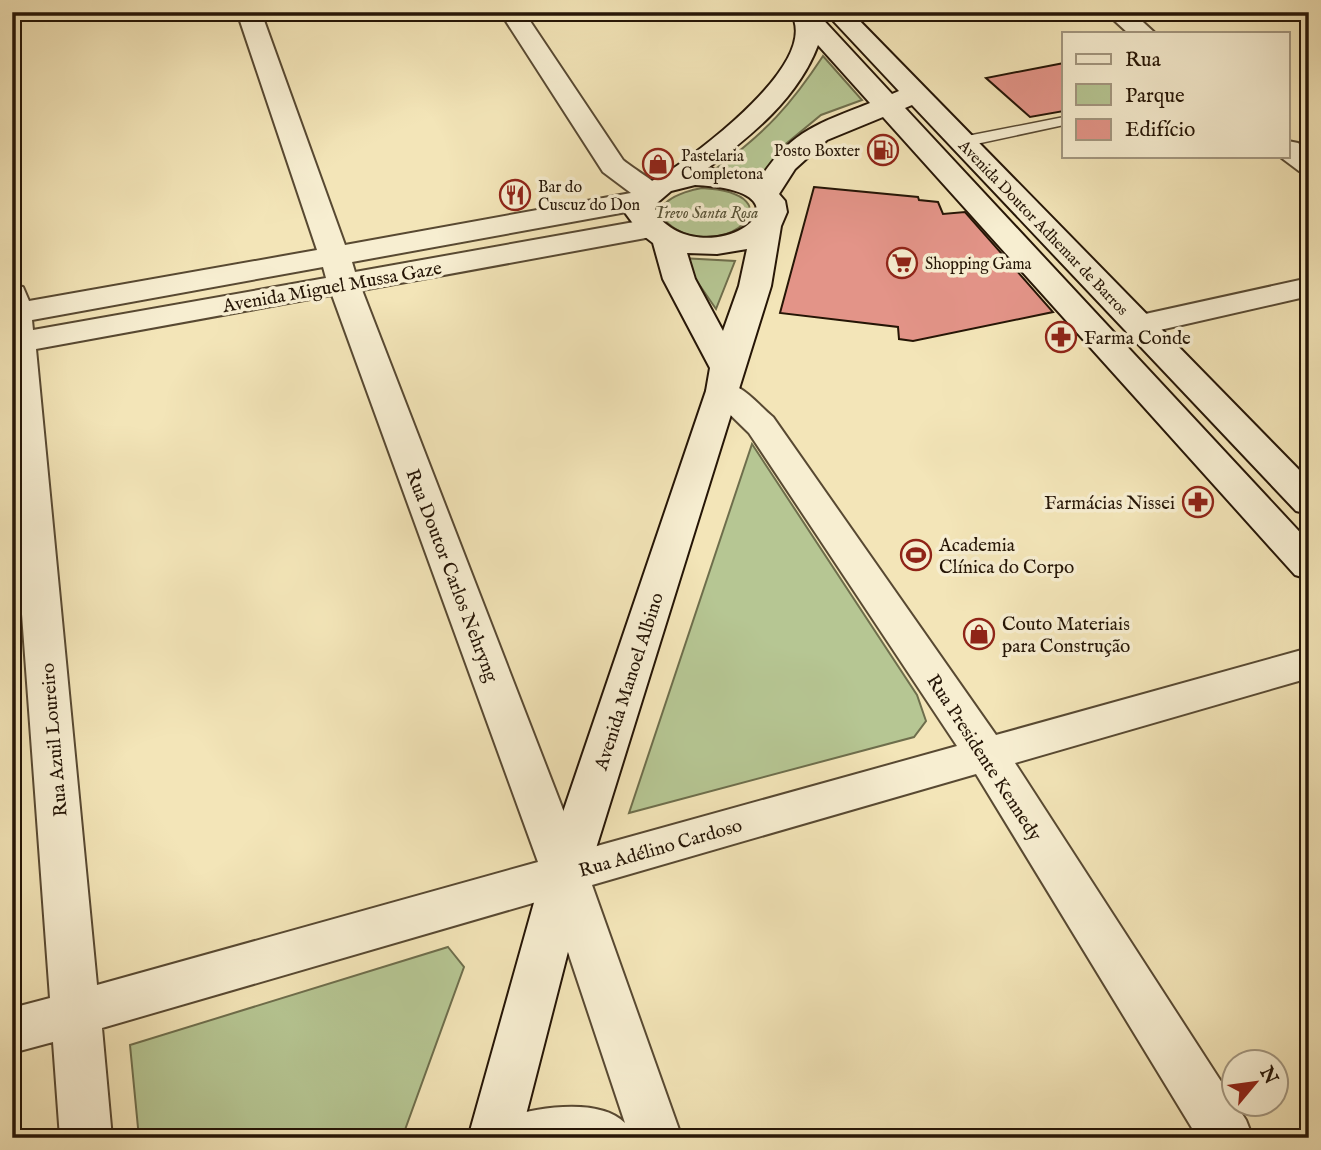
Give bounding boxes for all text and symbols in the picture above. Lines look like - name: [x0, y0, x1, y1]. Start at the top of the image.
- legend: [1062, 32, 1290, 158]
- text: Rua: [1125, 47, 1162, 74]
- text: Parque: [1125, 83, 1185, 110]
- text: Edifício: [1125, 117, 1195, 144]
- fuel station icon: Posto Boxter: [866, 133, 900, 167]
- street label: Avenida Doutor Adhemar de Barros: [953, 136, 1132, 321]
- place label: Posto Boxter: [774, 142, 860, 162]
- shop icon: Pastelaria Completona: [641, 147, 675, 181]
- place label: Pastelaria Completona: [681, 147, 763, 185]
- restaurant icon: Bar do Cuscuz do Don: [498, 178, 532, 212]
- place label: Bar do Cuscuz do Don: [538, 178, 640, 216]
- park label: Trevo Santa Rosa: [654, 204, 758, 224]
- supermarket icon: Shopping Gama: [885, 246, 919, 280]
- place label: Shopping Gama: [925, 255, 1032, 275]
- street label: Avenida Miguel Mussa Gaze: [220, 257, 444, 319]
- pharmacy icon: Farma Conde: [1044, 320, 1078, 354]
- place label: Farma Conde: [1084, 327, 1191, 351]
- street label: Rua Doutor Carlos Nehryng: [399, 466, 503, 686]
- pharmacy icon: Farmácias Nissei: [1181, 485, 1215, 519]
- place label: Farmácias Nissei: [1044, 492, 1175, 516]
- place label: Academia Clínica do Corpo: [938, 534, 1074, 580]
- sports icon: Academia Clínica do Corpo: [899, 538, 933, 572]
- street label: Avenida Manoel Albino: [590, 590, 670, 774]
- place label: Couto Materiais para Construção: [1002, 613, 1130, 659]
- shop icon: Couto Materiais para Construção: [962, 617, 996, 651]
- street label: Rua Azuil Loureiro: [36, 662, 74, 818]
- street label: Rua Presidente Kennedy: [920, 670, 1047, 847]
- street label: Rua Adélino Cardoso: [576, 814, 745, 884]
- north arrow: [1220, 1048, 1290, 1118]
- text: N: [1253, 1062, 1283, 1089]

